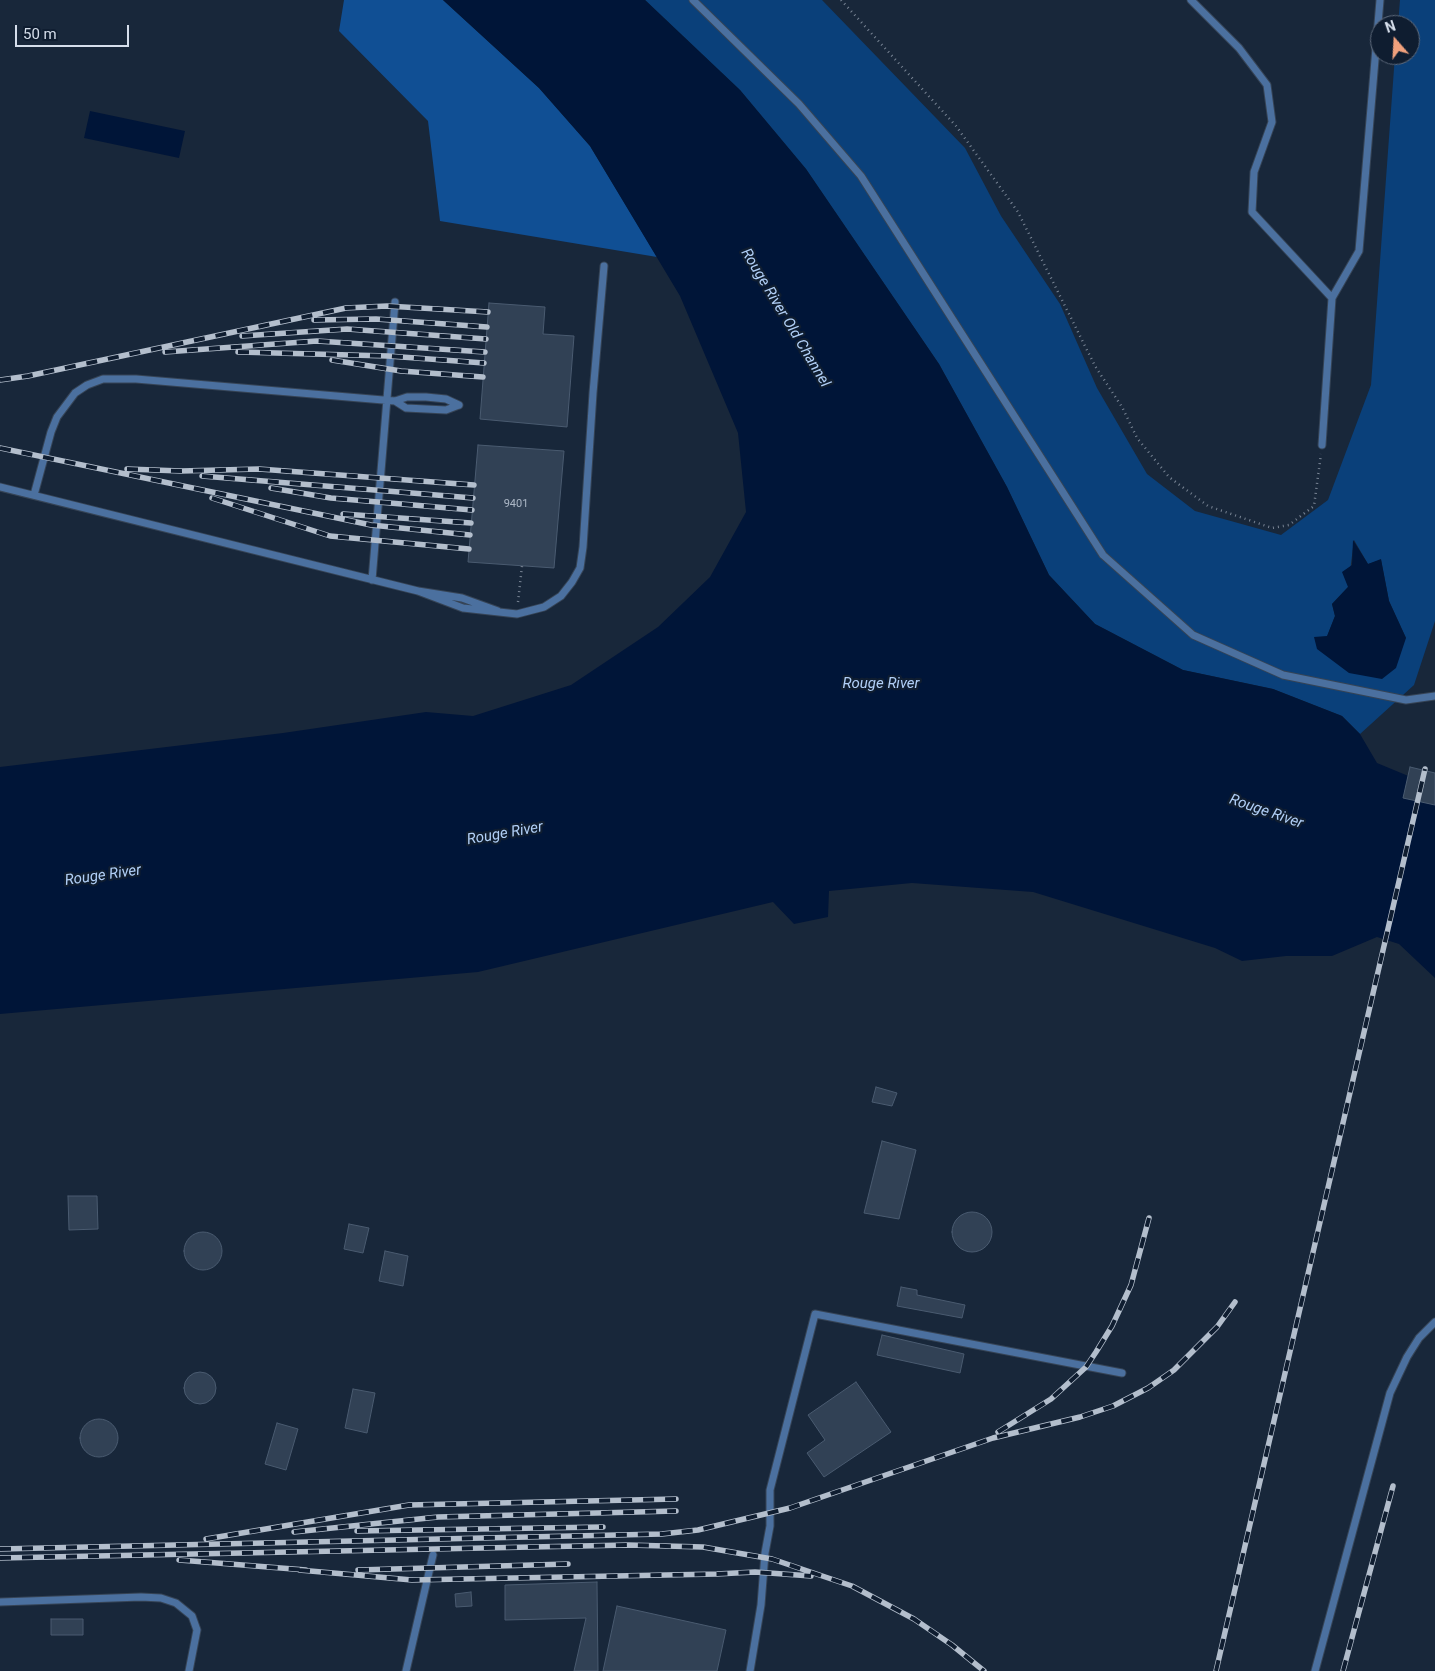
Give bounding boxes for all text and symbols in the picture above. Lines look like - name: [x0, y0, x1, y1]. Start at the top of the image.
- scale bar: [18, 15, 131, 47]
- north arrow: [1370, 15, 1420, 65]
- text: N: [1383, 18, 1398, 36]
- text: 50 m: [23, 25, 57, 43]
- water label: Rouge River Old Channel: [736, 245, 834, 391]
- house number: 9401: [504, 497, 528, 511]
- water label: Rouge River: [843, 675, 919, 693]
- water label: Rouge River: [1227, 791, 1305, 833]
- water label: Rouge River: [466, 818, 544, 850]
- water label: Rouge River: [64, 862, 142, 890]

